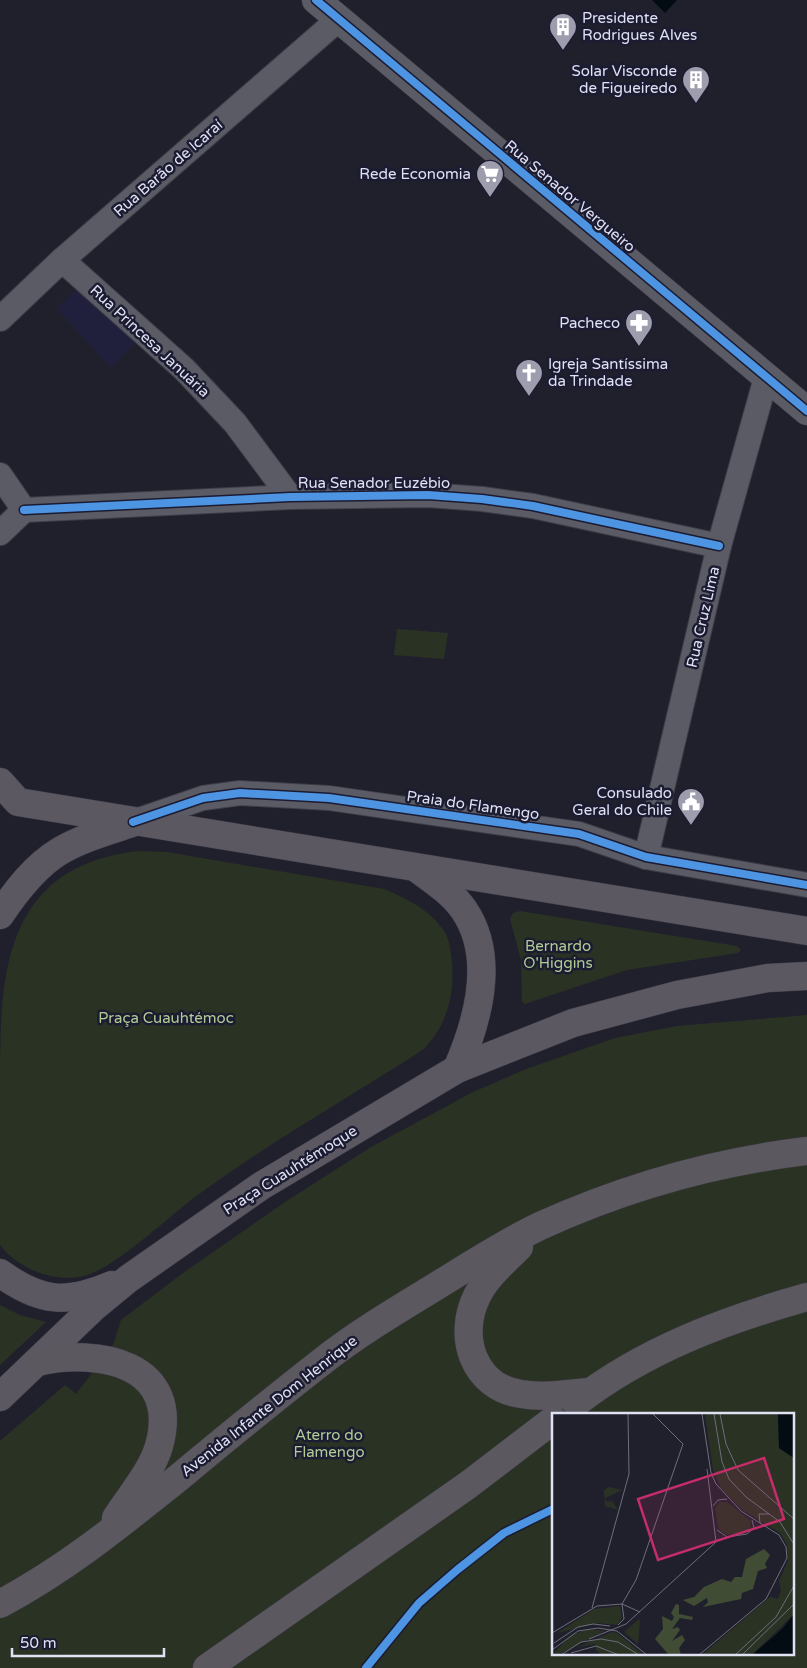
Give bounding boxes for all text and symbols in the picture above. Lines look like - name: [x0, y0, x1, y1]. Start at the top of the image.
- place label: Presidente Rodrigues Alves: [582, 9, 697, 44]
- building icon: Presidente Rodrigues Alves: [548, 12, 578, 51]
- place label: Solar Visconde de Figueiredo: [571, 62, 677, 97]
- building icon: Solar Visconde de Figueiredo: [681, 65, 711, 104]
- street label: Rua Barão de Icaraí: [110, 116, 226, 220]
- street label: Rua Senador Vergueiro: [501, 136, 639, 256]
- supermarket icon: Rede Economia: [475, 159, 505, 198]
- place label: Rede Economia: [359, 165, 471, 183]
- street label: Rua Princesa Januária: [87, 281, 213, 401]
- pharmacy icon: Pacheco: [624, 308, 654, 347]
- place label: Pacheco: [559, 314, 620, 332]
- place label: Igreja Santíssima da Trindade: [548, 355, 668, 390]
- church icon: Igreja Santíssima da Trindade: [514, 358, 544, 397]
- street label: Rua Senador Euzébio: [298, 474, 450, 492]
- street label: Rua Cruz Lima: [683, 565, 723, 669]
- place label: Consulado Geral do Chile: [572, 784, 672, 819]
- street label: Praia do Flamengo: [405, 787, 541, 823]
- public building icon: Consulado Geral do Chile: [676, 787, 706, 826]
- park label: Bernardo O'Higgins: [523, 937, 593, 972]
- park label: Praça Cuauhtémoc: [98, 1009, 234, 1027]
- street label: Praça Cuauhtémoque: [220, 1121, 360, 1219]
- street label: Avenida Infante Dom Henrique: [177, 1332, 361, 1480]
- inset map: [552, 1413, 794, 1656]
- park label: Aterro do Flamengo: [293, 1426, 365, 1461]
- scale bar: [12, 1626, 165, 1658]
- text: 50 m: [20, 1634, 57, 1652]

